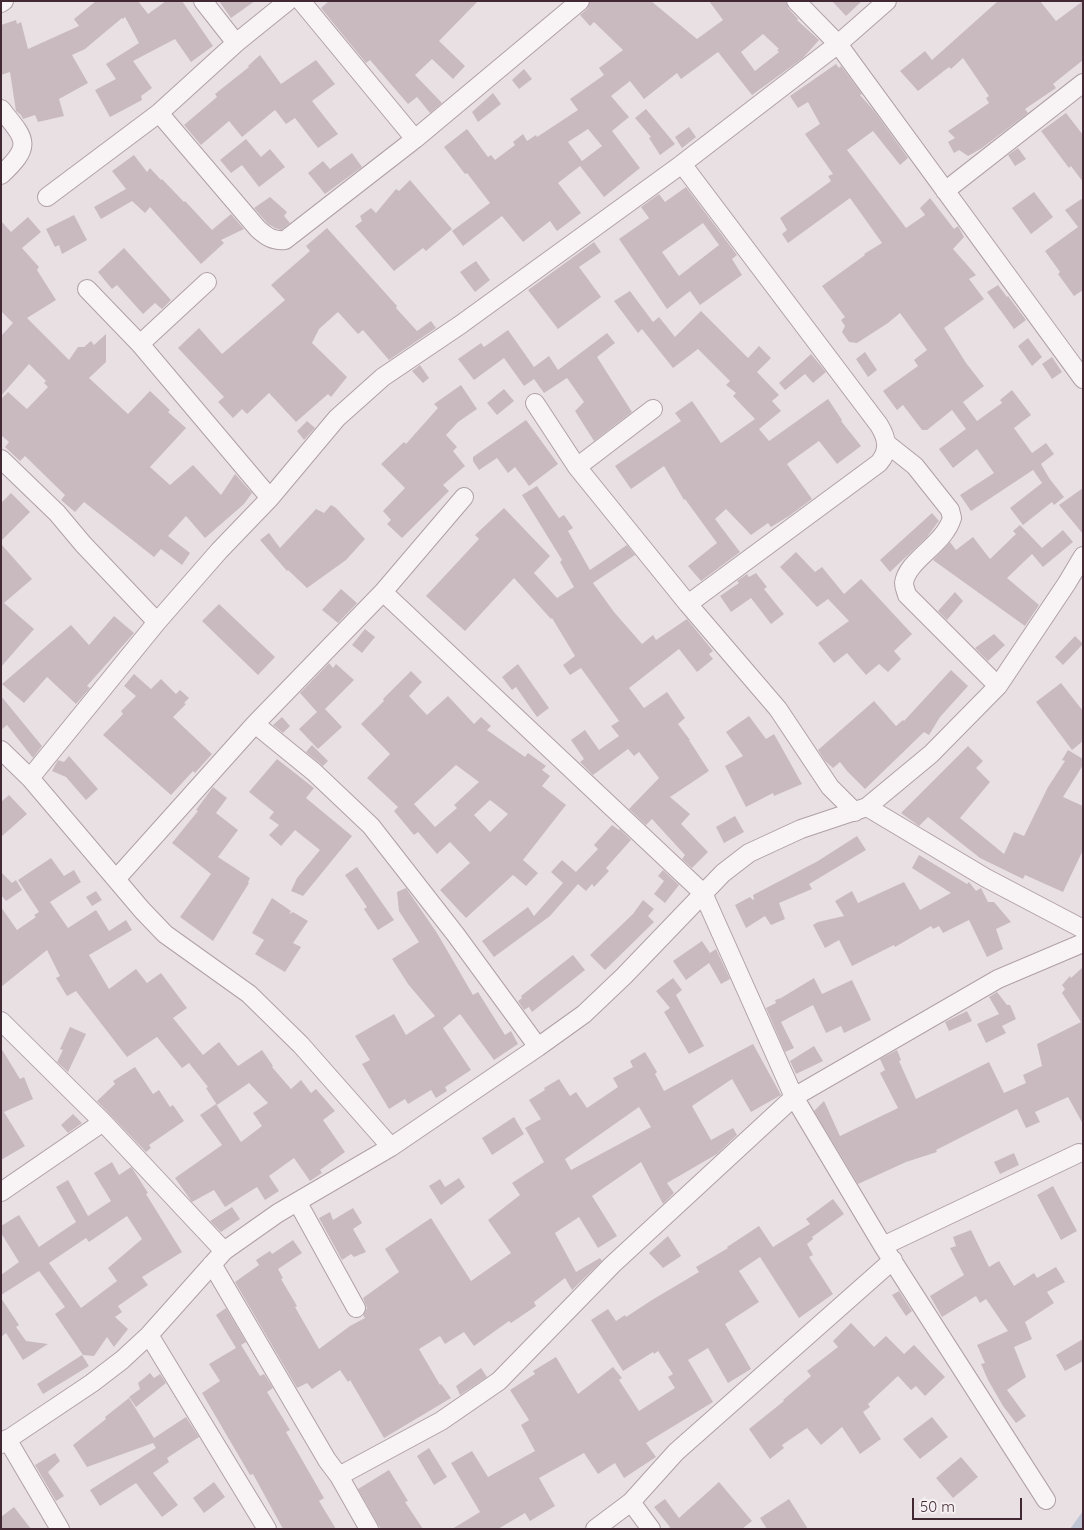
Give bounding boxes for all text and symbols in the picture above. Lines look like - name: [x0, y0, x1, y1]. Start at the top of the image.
- scale bar: [914, 1488, 1024, 1520]
- text: 50 m: [920, 1497, 955, 1516]

